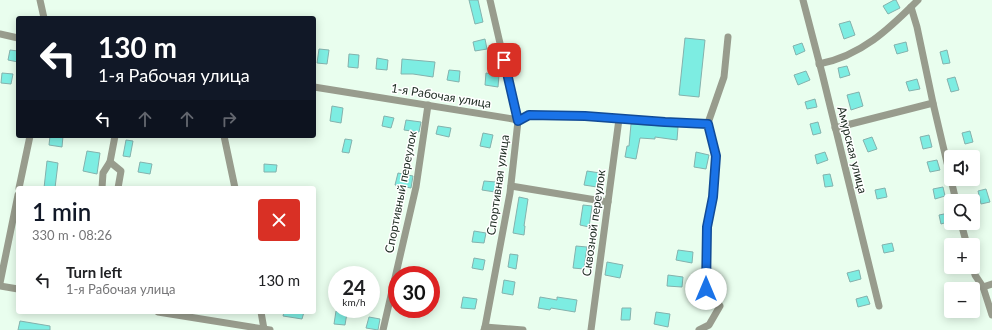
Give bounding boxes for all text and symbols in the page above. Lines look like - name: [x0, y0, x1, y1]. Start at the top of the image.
- text: 130 m: [98, 30, 177, 64]
- icon: left: [32, 32, 84, 84]
- pin: [487, 43, 521, 77]
- icon: arrive: [493, 49, 515, 71]
- text: 1-я Рабочая улица: [98, 64, 250, 86]
- street label: 1-я Рабочая улица: [390, 80, 492, 111]
- street label: Амурская улица: [834, 105, 871, 195]
- icon: left: [92, 108, 114, 130]
- icon: ahead: [134, 108, 156, 130]
- icon: ahead: [176, 108, 198, 130]
- icon: right: [218, 108, 240, 130]
- street label: Спортивный переулок: [381, 129, 420, 254]
- street label: Спортивная улица: [483, 134, 512, 236]
- map controls: [944, 150, 980, 318]
- button: sound: [944, 150, 980, 186]
- street label: Сквозной переулок: [579, 168, 609, 277]
- button: search: [944, 194, 980, 230]
- text: 1 min: [32, 197, 91, 226]
- button: close: [258, 199, 300, 241]
- text: 330 m · 08:26: [32, 227, 112, 243]
- button: +: [944, 238, 980, 274]
- text: Turn left: [66, 263, 122, 281]
- speed limit sign: 30: [388, 266, 440, 318]
- position arrow: [685, 268, 727, 310]
- icon: left: [32, 269, 54, 291]
- text: 130 m: [258, 271, 300, 289]
- text: 24: [342, 275, 366, 299]
- text: 1-я Рабочая улица: [66, 281, 176, 297]
- button: −: [944, 282, 980, 318]
- text: km/h: [342, 296, 366, 308]

